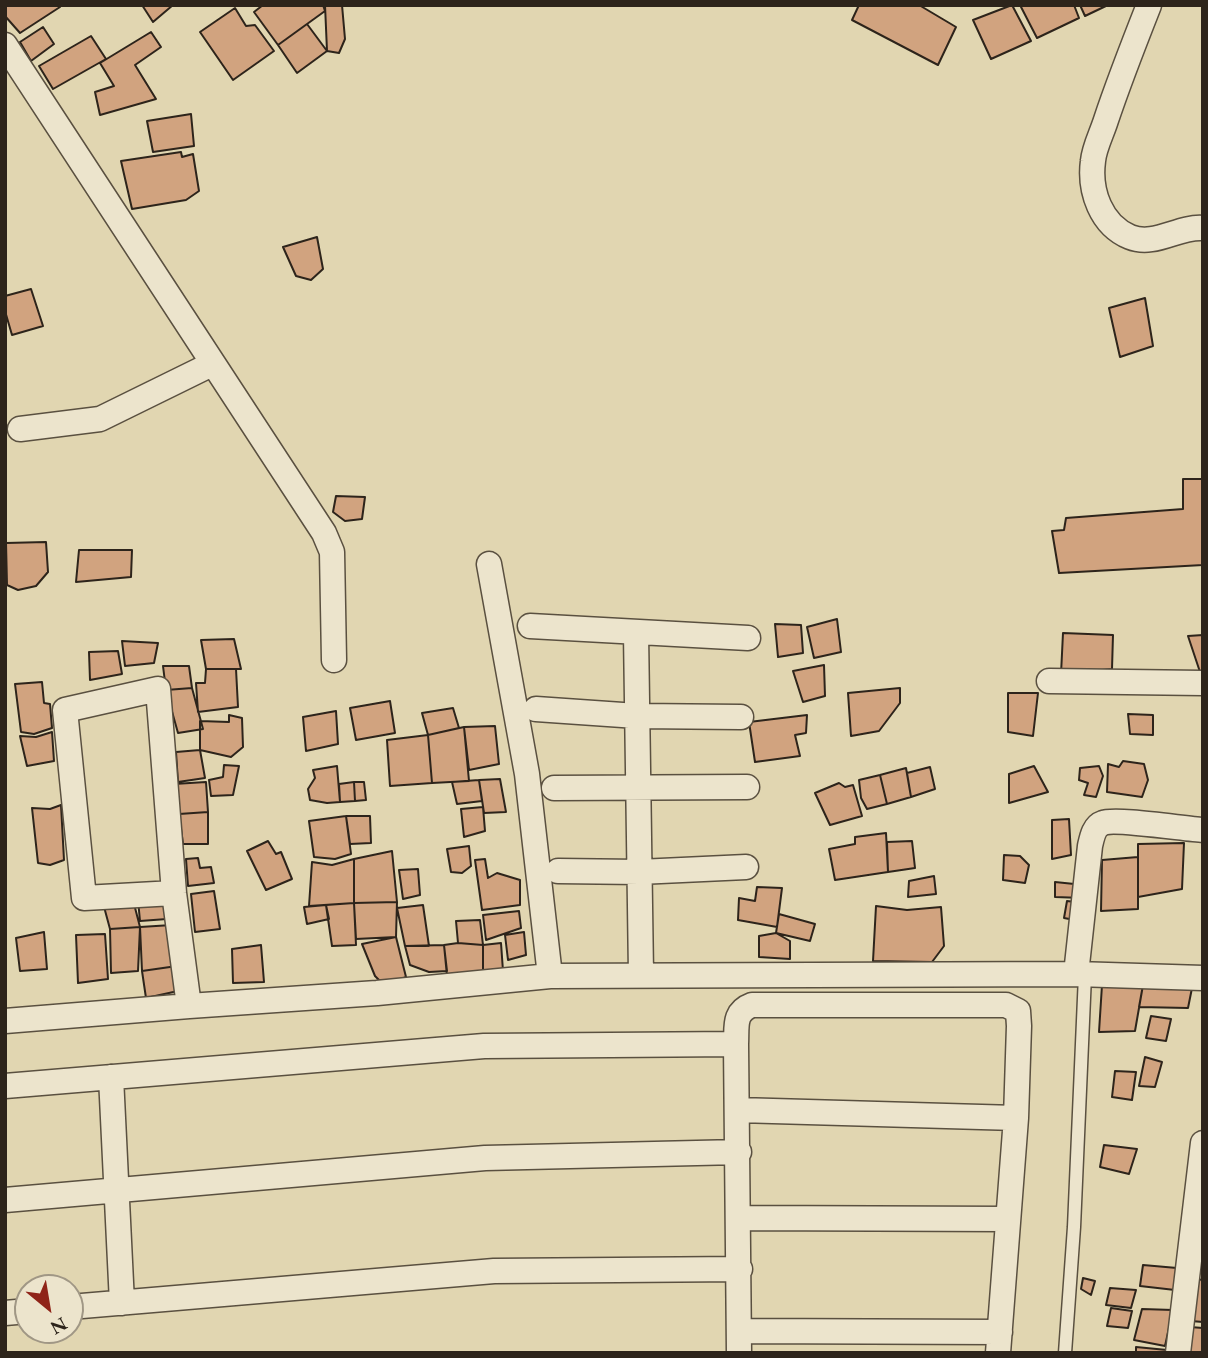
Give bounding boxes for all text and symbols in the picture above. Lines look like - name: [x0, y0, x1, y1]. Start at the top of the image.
- north arrow: [14, 1274, 84, 1344]
- text: N: [46, 1311, 72, 1341]

